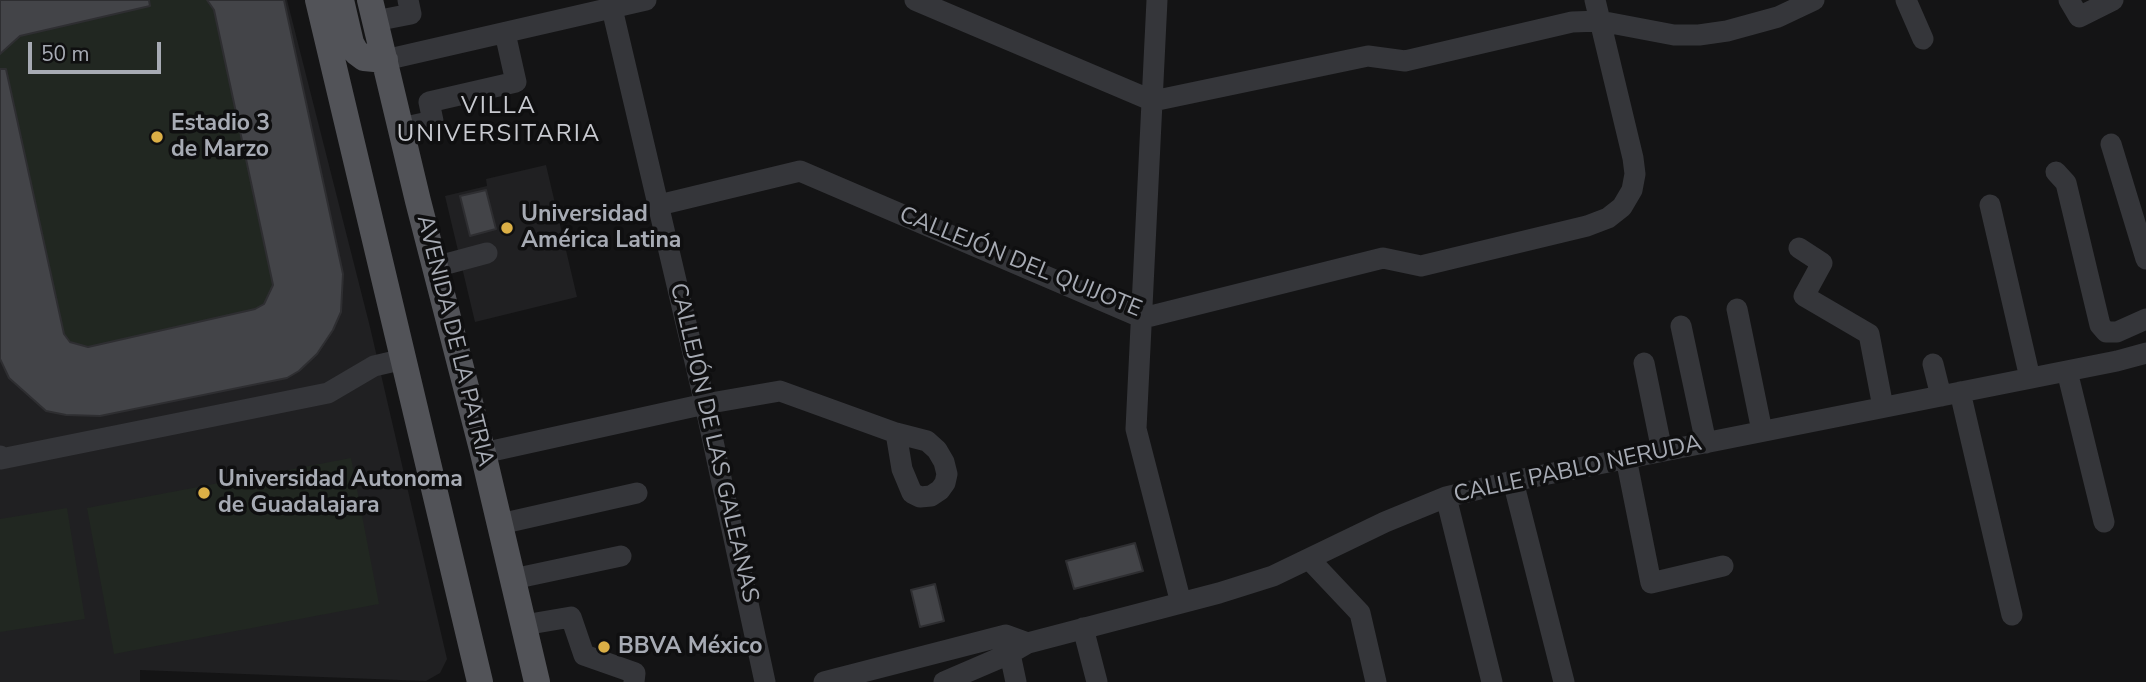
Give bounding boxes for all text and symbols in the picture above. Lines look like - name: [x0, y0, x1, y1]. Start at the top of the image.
- scale bar: [32, 28, 164, 72]
- text: 50 m: [41, 40, 90, 68]
- district label: VILLA UNIVERSITARIA: [398, 93, 600, 149]
- place label: Estadio 3 de Marzo: [171, 110, 270, 164]
- marker: Estadio 3 de Marzo: [149, 129, 165, 145]
- place label: Universidad América Latina: [521, 201, 681, 255]
- street label: CALLEJÓN DEL QUIJOTE: [895, 202, 1145, 324]
- street label: AVENIDA DE LA PATRIA: [409, 212, 499, 470]
- marker: Universidad América Latina: [499, 220, 515, 236]
- street label: CALLEJÓN DE LAS GALEANAS: [663, 281, 763, 605]
- street label: CALLE PABLO NERUDA: [1452, 430, 1704, 510]
- place label: Universidad Autonoma de Guadalajara: [218, 466, 463, 520]
- marker: Universidad Autonoma de Guadalajara: [196, 485, 212, 501]
- place label: BBVA México: [618, 633, 762, 661]
- marker: BBVA México: [596, 639, 612, 655]

